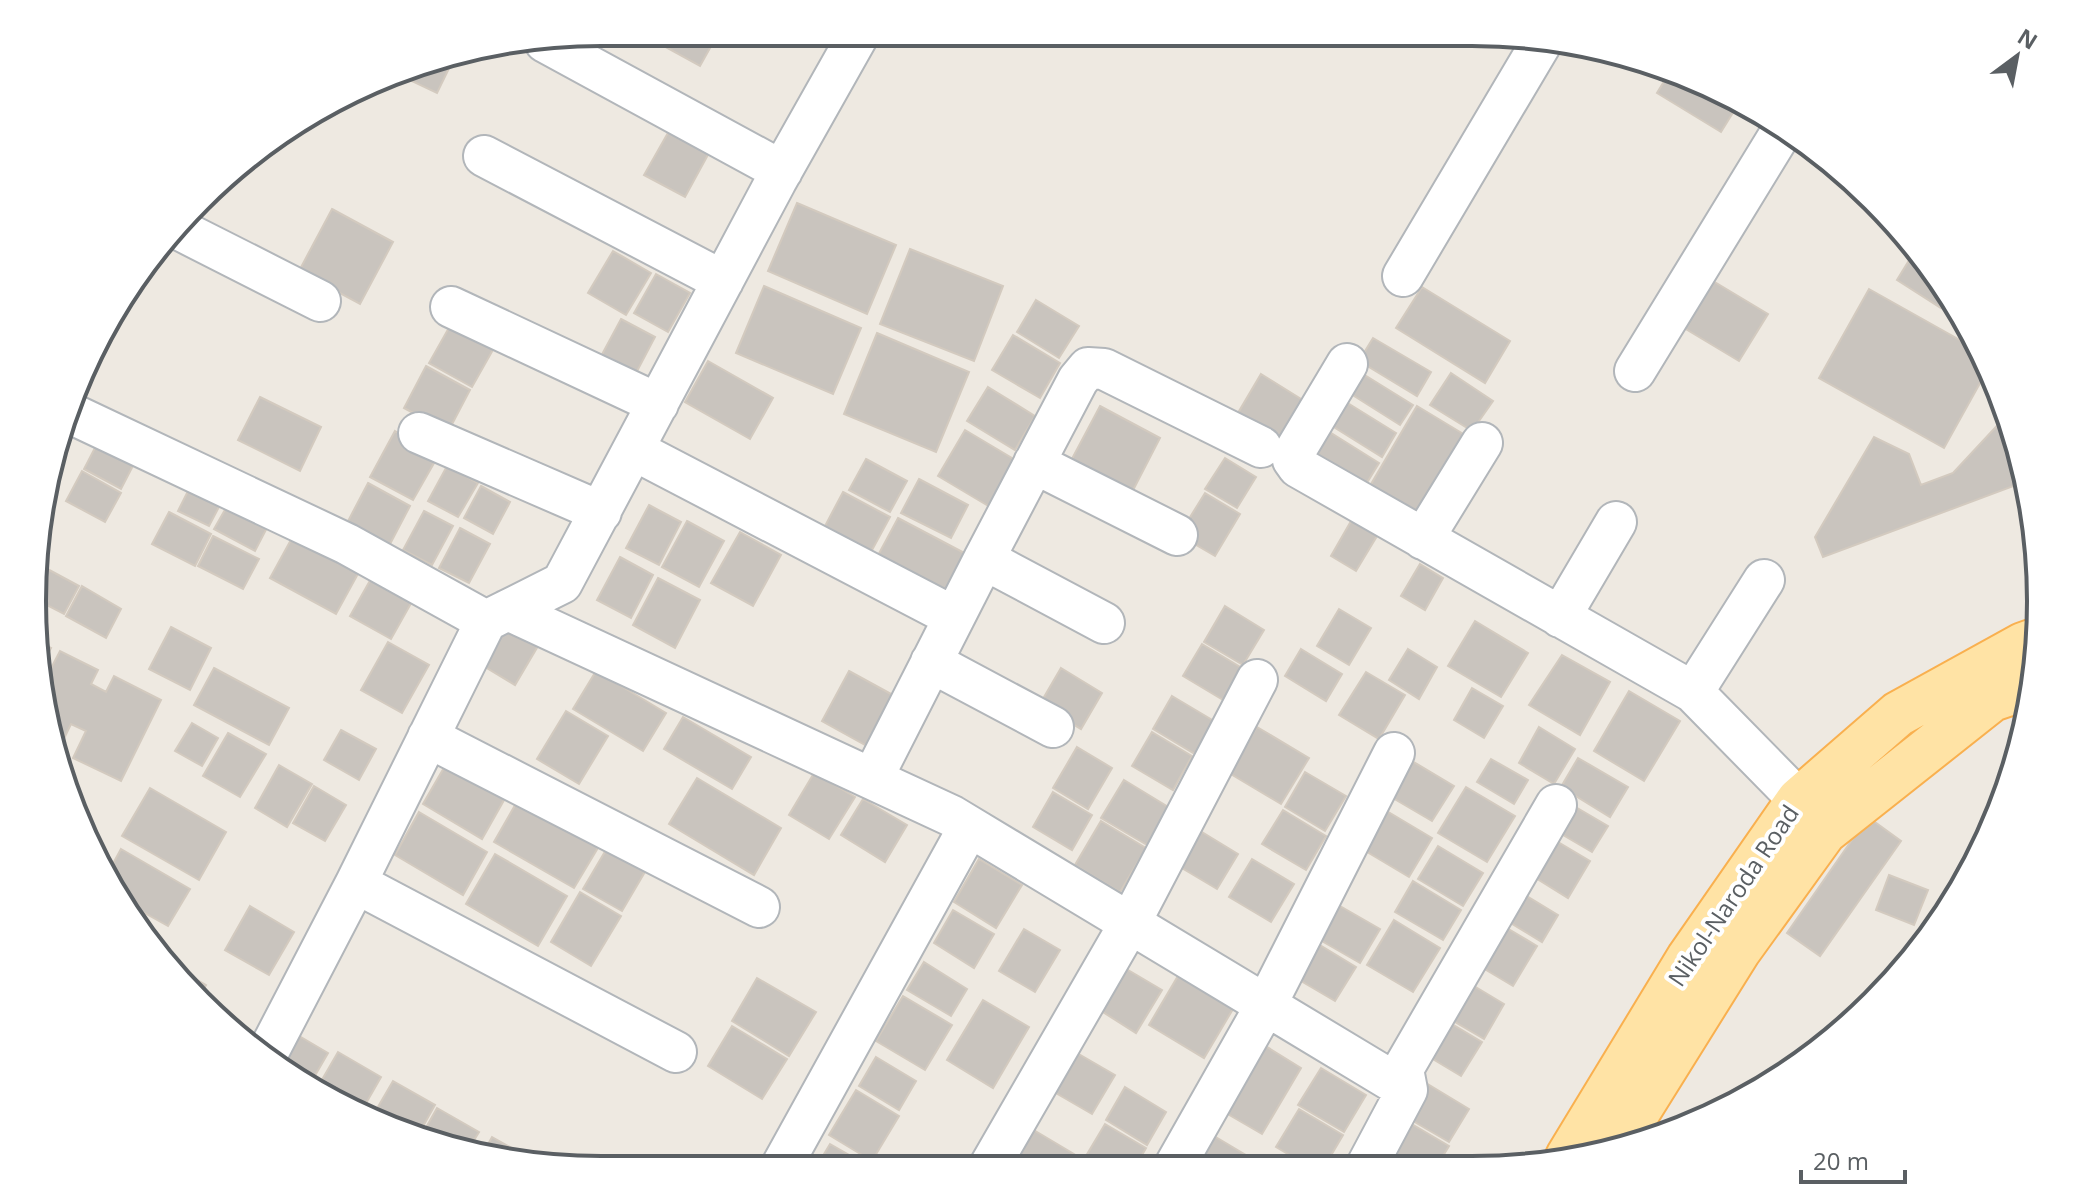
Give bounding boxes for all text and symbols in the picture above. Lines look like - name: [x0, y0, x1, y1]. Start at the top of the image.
- north arrow: [1977, 16, 2057, 96]
- text: N: [2013, 21, 2044, 56]
- street label: Nikol-Naroda Road: [1660, 798, 1806, 992]
- scale bar: [1801, 1134, 1905, 1184]
- text: 20 m: [1813, 1144, 1869, 1177]

